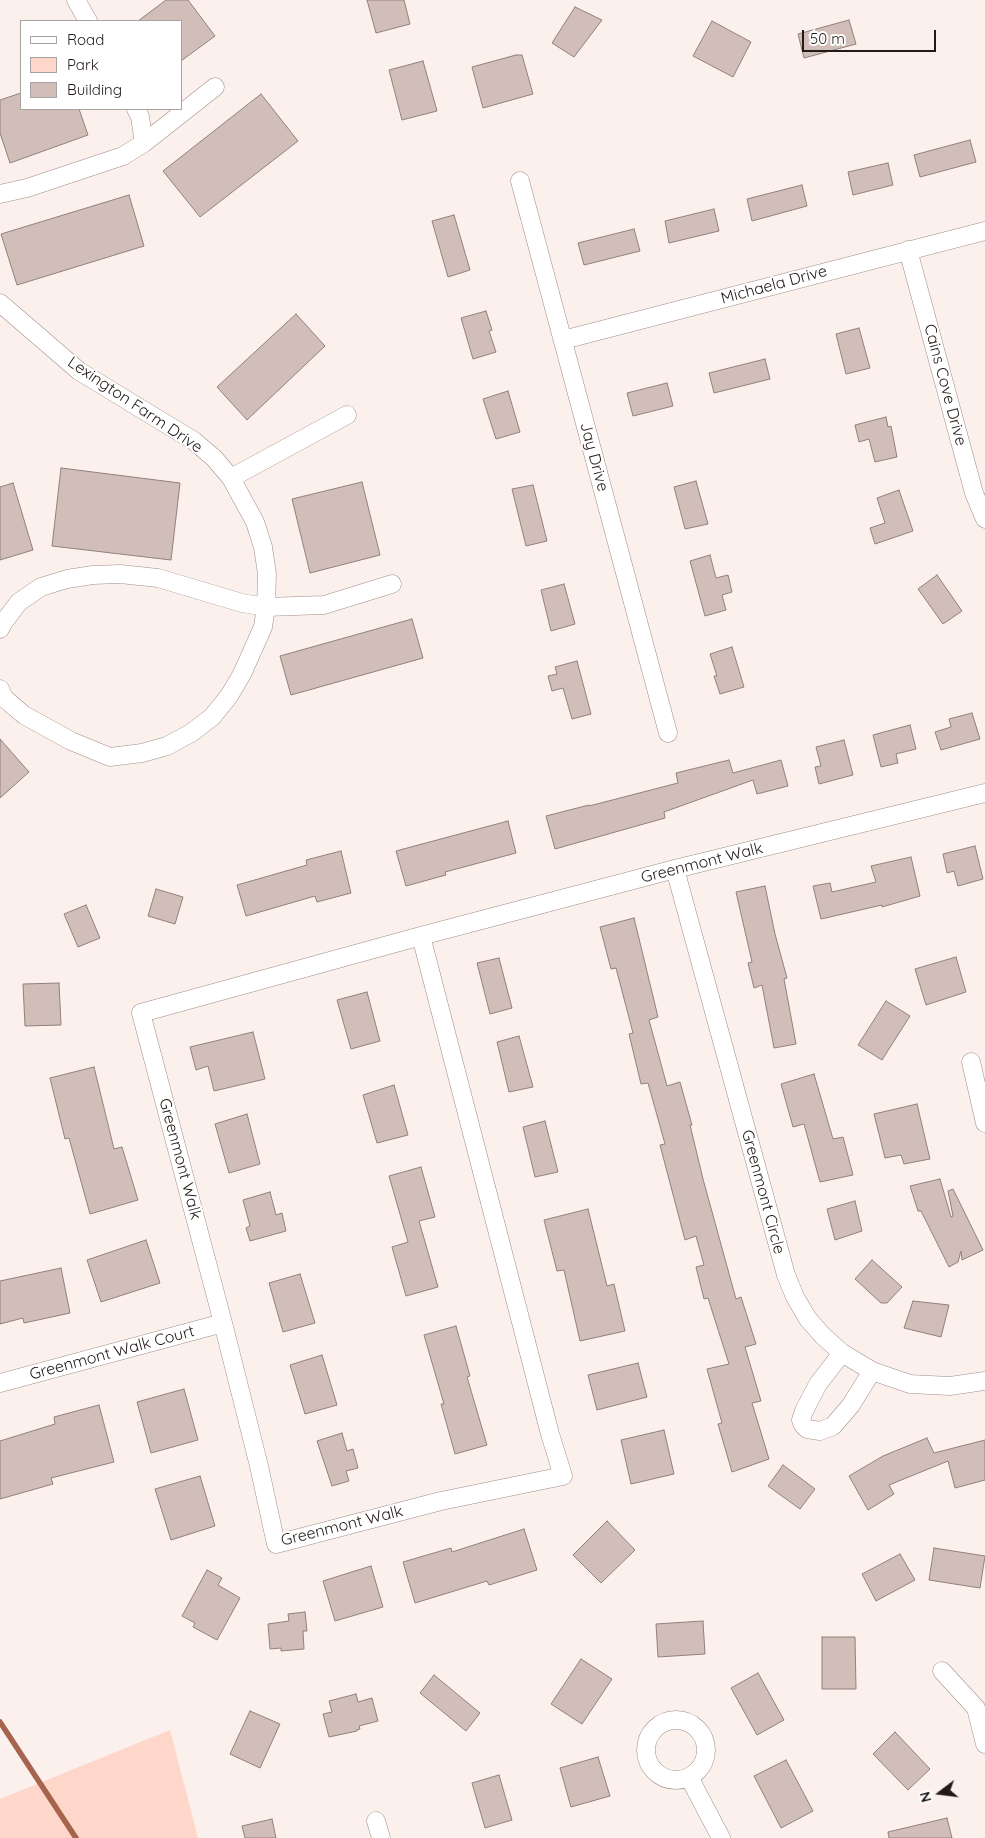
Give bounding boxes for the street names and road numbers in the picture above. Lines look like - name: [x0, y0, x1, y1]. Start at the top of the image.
- street label: Michaela Drive: [719, 262, 829, 308]
- street label: Cains Cove Drive: [920, 322, 970, 448]
- street label: Lexington Farm Drive: [64, 353, 206, 457]
- street label: Jay Drive: [576, 420, 612, 494]
- street label: Greenmont Walk: [639, 839, 765, 887]
- street label: Greenmont Walk: [155, 1096, 205, 1222]
- street label: Greenmont Circle: [737, 1128, 789, 1256]
- street label: Greenmont Walk Court: [27, 1322, 197, 1384]
- street label: Greenmont Walk: [279, 1502, 405, 1550]

